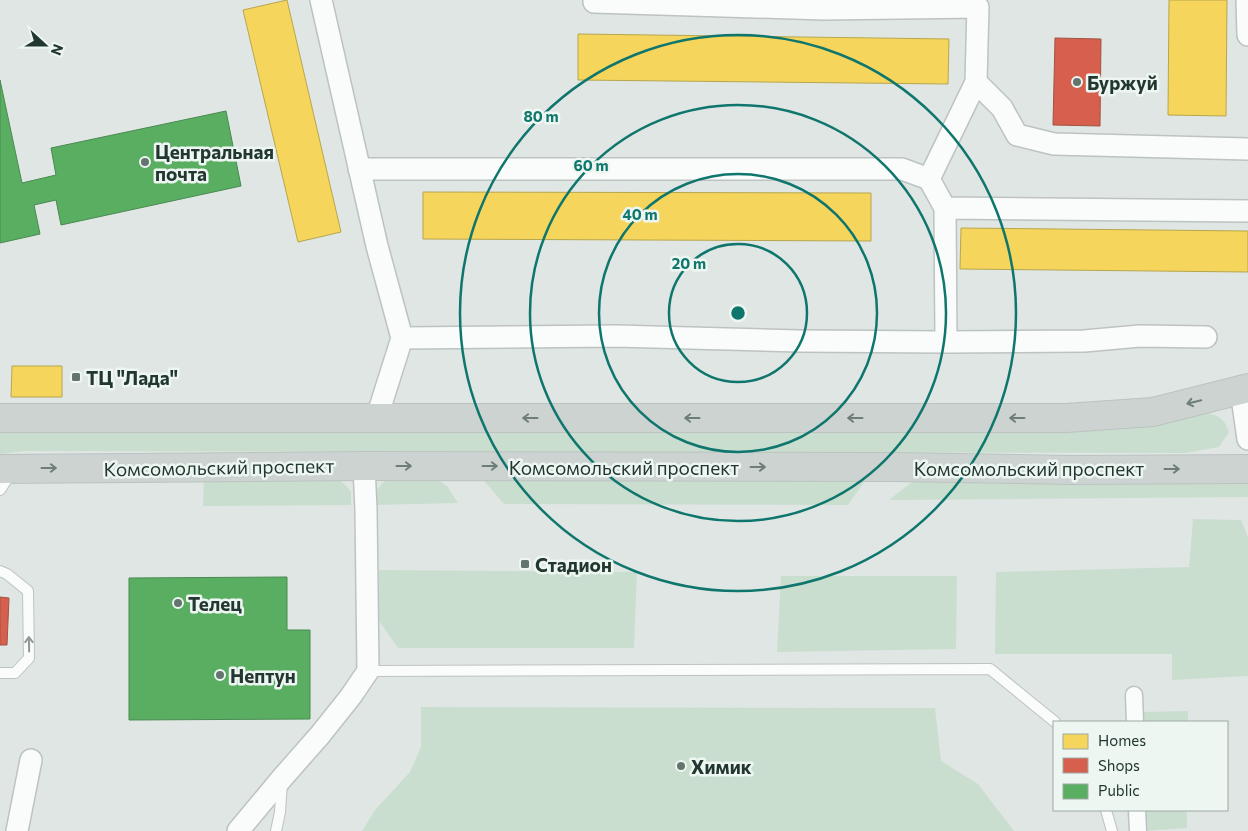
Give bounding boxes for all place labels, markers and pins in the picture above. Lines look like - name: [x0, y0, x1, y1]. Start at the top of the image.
- place label: Буржуй: [1087, 71, 1158, 94]
- marker: Буржуй: [1071, 76, 1083, 88]
- place label: Центральная почта: [155, 140, 274, 185]
- marker: Центральная почта: [139, 156, 151, 168]
- centre of rings: [729, 304, 747, 322]
- place label: ТЦ "Лада": [86, 366, 178, 389]
- marker: ТЦ "Лада": [70, 371, 82, 383]
- place label: Стадион: [535, 553, 612, 576]
- marker: Стадион: [519, 558, 531, 570]
- place label: Телец: [188, 592, 242, 615]
- marker: Телец: [172, 597, 184, 609]
- place label: Нептун: [230, 664, 296, 687]
- marker: Нептун: [214, 669, 226, 681]
- place label: Химик: [691, 755, 752, 778]
- marker: Химик: [675, 760, 687, 772]

